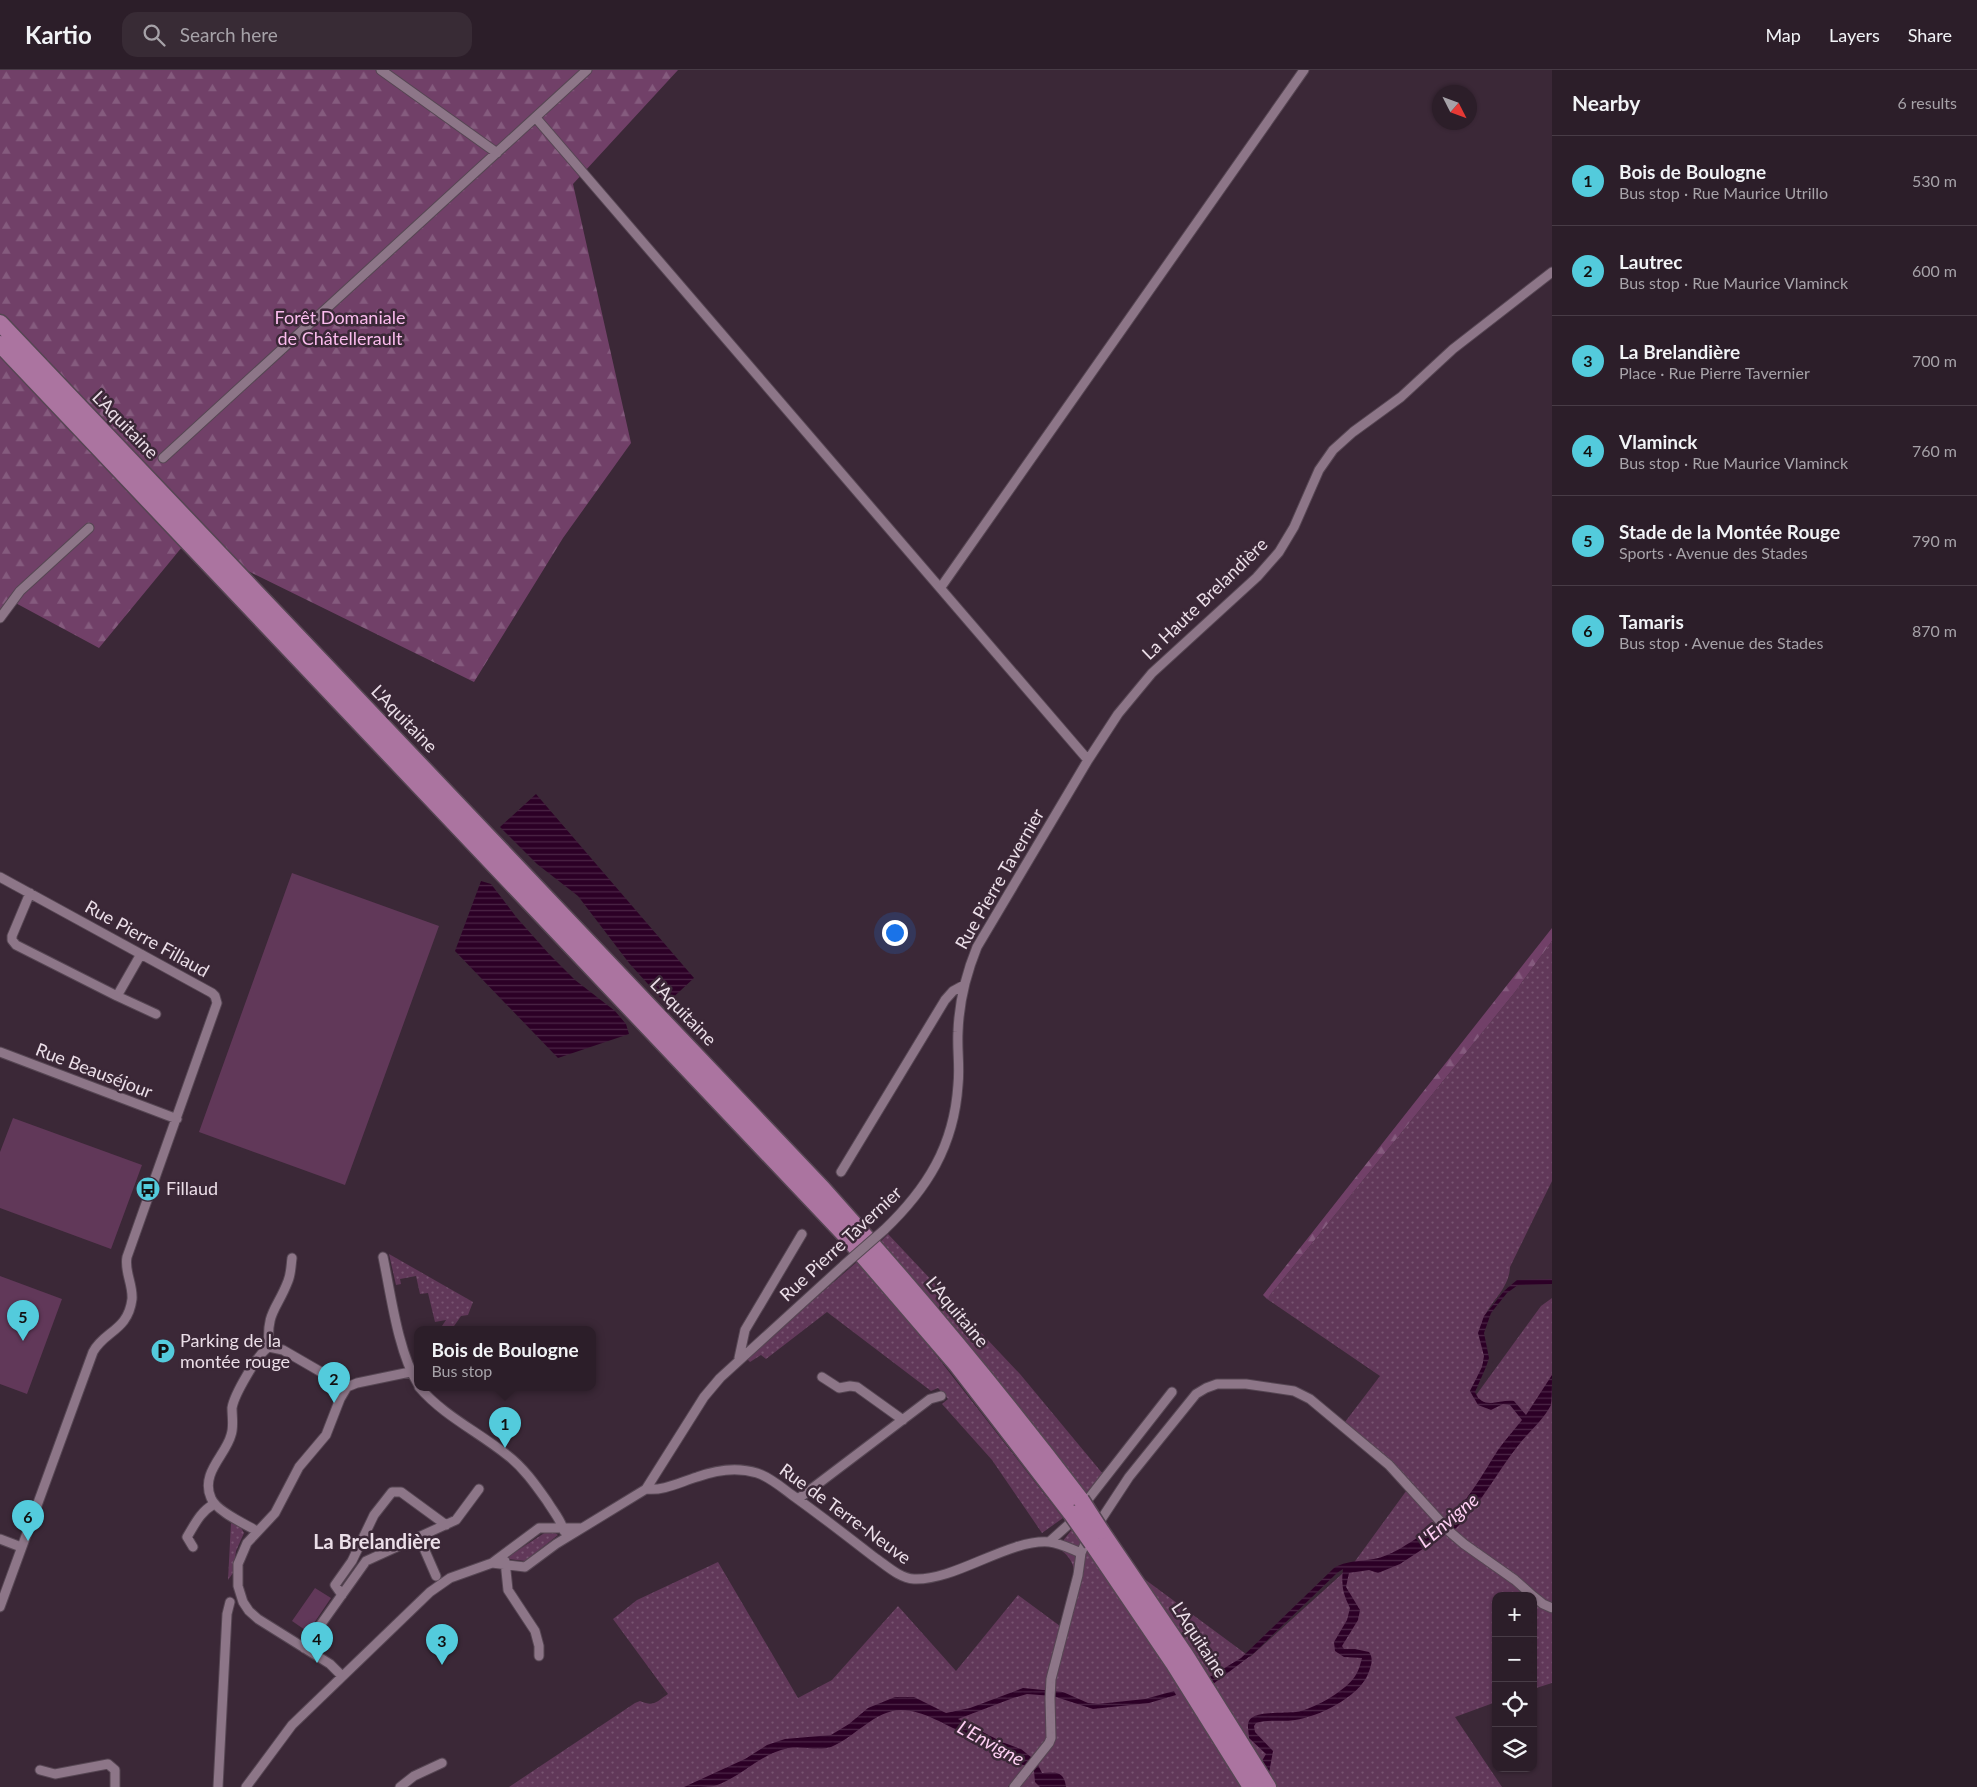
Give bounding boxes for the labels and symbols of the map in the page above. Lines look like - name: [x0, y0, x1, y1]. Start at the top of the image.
- north arrow: [1432, 85, 1477, 130]
- park label: Forêt Domaniale de Châtellerault: [275, 306, 405, 349]
- street label: L'Aquitaine: [88, 386, 163, 463]
- street label: La Haute Brelandière: [1137, 533, 1272, 664]
- street label: L'Aquitaine: [367, 680, 442, 757]
- street label: Rue Pierre Tavernier: [950, 804, 1049, 953]
- street label: Rue Pierre Fillaud: [82, 895, 213, 981]
- your location: [882, 920, 908, 946]
- street label: L'Aquitaine: [646, 973, 721, 1050]
- street label: Rue Beauséjour: [33, 1038, 156, 1103]
- bus stop icon: Fillaud: [135, 1176, 161, 1202]
- place label: Fillaud: [166, 1177, 218, 1199]
- street label: Rue Pierre Tavernier: [775, 1181, 906, 1305]
- street label: L'Aquitaine: [922, 1271, 994, 1351]
- pin: 5: [7, 1300, 39, 1341]
- place label: Parking de la montée rouge: [180, 1329, 290, 1372]
- parking icon: Parking de la montée rouge: [150, 1338, 176, 1364]
- pin: 2: [318, 1362, 350, 1403]
- pin: 1: [489, 1407, 521, 1448]
- street label: Rue de Terre-Neuve: [776, 1458, 916, 1568]
- water label: L'Envigne: [1412, 1487, 1483, 1552]
- pin: 6: [12, 1500, 44, 1541]
- district label: La Brelandière: [313, 1529, 441, 1553]
- street label: L'Aquitaine: [1167, 1597, 1232, 1681]
- pin: 4: [301, 1622, 333, 1663]
- pin: 3: [426, 1624, 458, 1665]
- water label: L'Envigne: [954, 1715, 1029, 1770]

